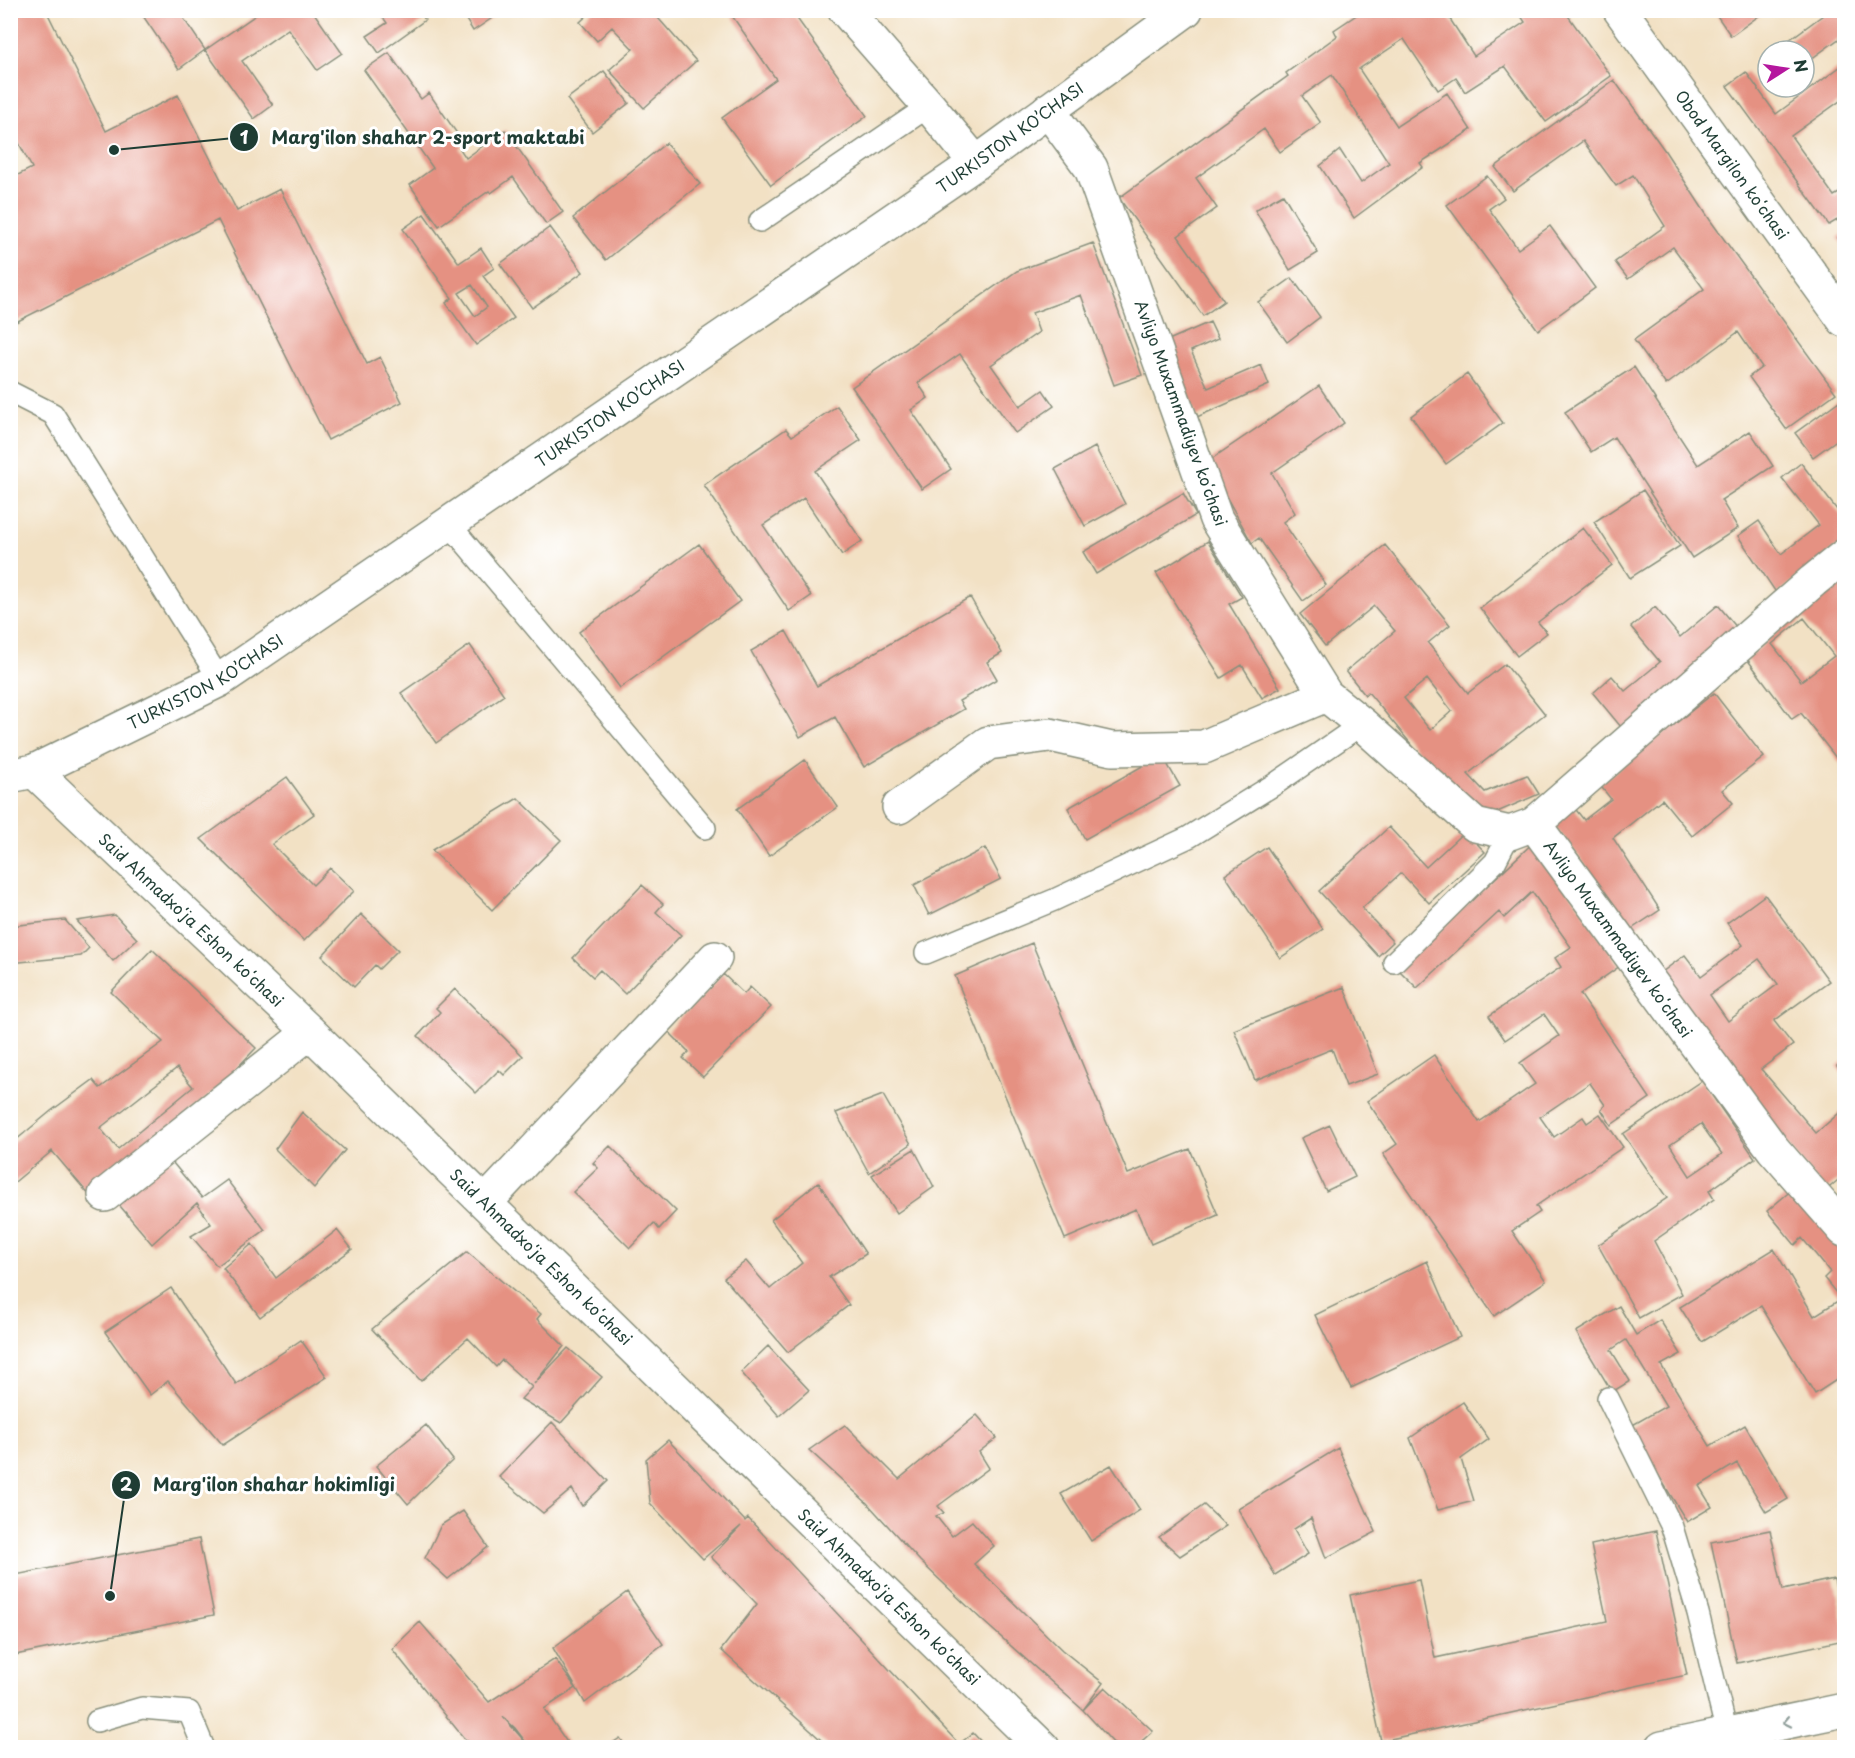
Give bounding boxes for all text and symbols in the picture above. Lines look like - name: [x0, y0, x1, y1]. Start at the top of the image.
- north arrow: [1756, 39, 1816, 99]
- text: N: [1789, 57, 1815, 74]
- street label: TURKISTON KO’CHASI: [931, 76, 1088, 198]
- street label: Obod Margilon koʻchasi: [1670, 85, 1795, 244]
- callout: Marg'ilon shahar 2-sport maktabi: [229, 119, 597, 155]
- text: 1: [240, 123, 249, 150]
- text: Marg'ilon shahar 2-sport maktabi: [272, 123, 584, 150]
- street label: Avliyo Muxammadiyev koʻchasi: [1130, 296, 1234, 529]
- street label: TURKISTON KO’CHASI: [530, 353, 689, 472]
- street label: TURKISTON KO’CHASI: [123, 627, 288, 735]
- street label: Said Ahmadxoʻja Eshon koʻchasi: [94, 827, 290, 1012]
- street label: Avliyo Muxammadiyev koʻchasi: [1539, 835, 1699, 1042]
- street label: Said Ahmadxoʻja Eshon koʻchasi: [445, 1162, 638, 1350]
- callout: Marg'ilon shahar hokimligi: [111, 1467, 407, 1503]
- text: 2: [120, 1470, 133, 1497]
- text: Marg'ilon shahar hokimligi: [153, 1470, 395, 1497]
- street label: Said Ahmadxoʻja Eshon koʻchasi: [793, 1502, 986, 1690]
- one-way arrow: [1782, 1715, 1792, 1728]

